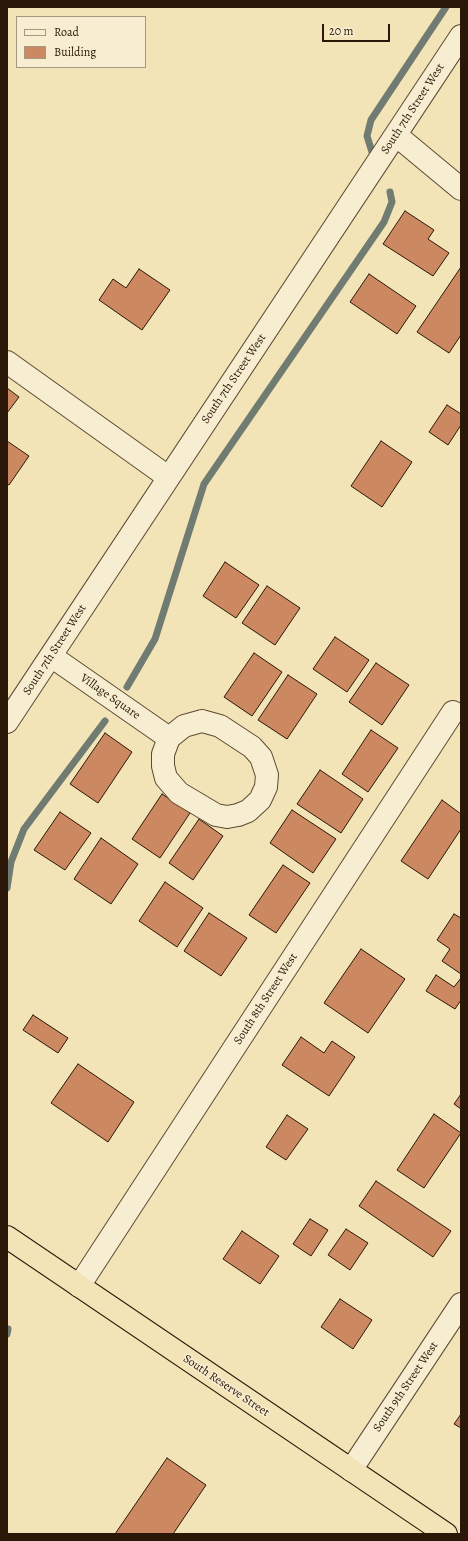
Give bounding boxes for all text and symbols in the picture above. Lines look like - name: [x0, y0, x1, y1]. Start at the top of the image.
- legend: [16, 16, 146, 68]
- scale bar: [324, 16, 392, 42]
- text: 20 m: [329, 23, 353, 39]
- text: Road: [54, 24, 79, 40]
- text: Building: [54, 44, 96, 60]
- street label: South 7th Street West: [378, 61, 448, 157]
- street label: South 7th Street West: [199, 331, 269, 427]
- street label: South 7th Street West: [20, 602, 90, 698]
- street label: Village Square: [77, 671, 143, 723]
- street label: South 8th Street West: [231, 951, 301, 1047]
- street label: South 9th Street West: [370, 1339, 442, 1435]
- street label: South Reserve Street: [180, 1352, 272, 1420]

